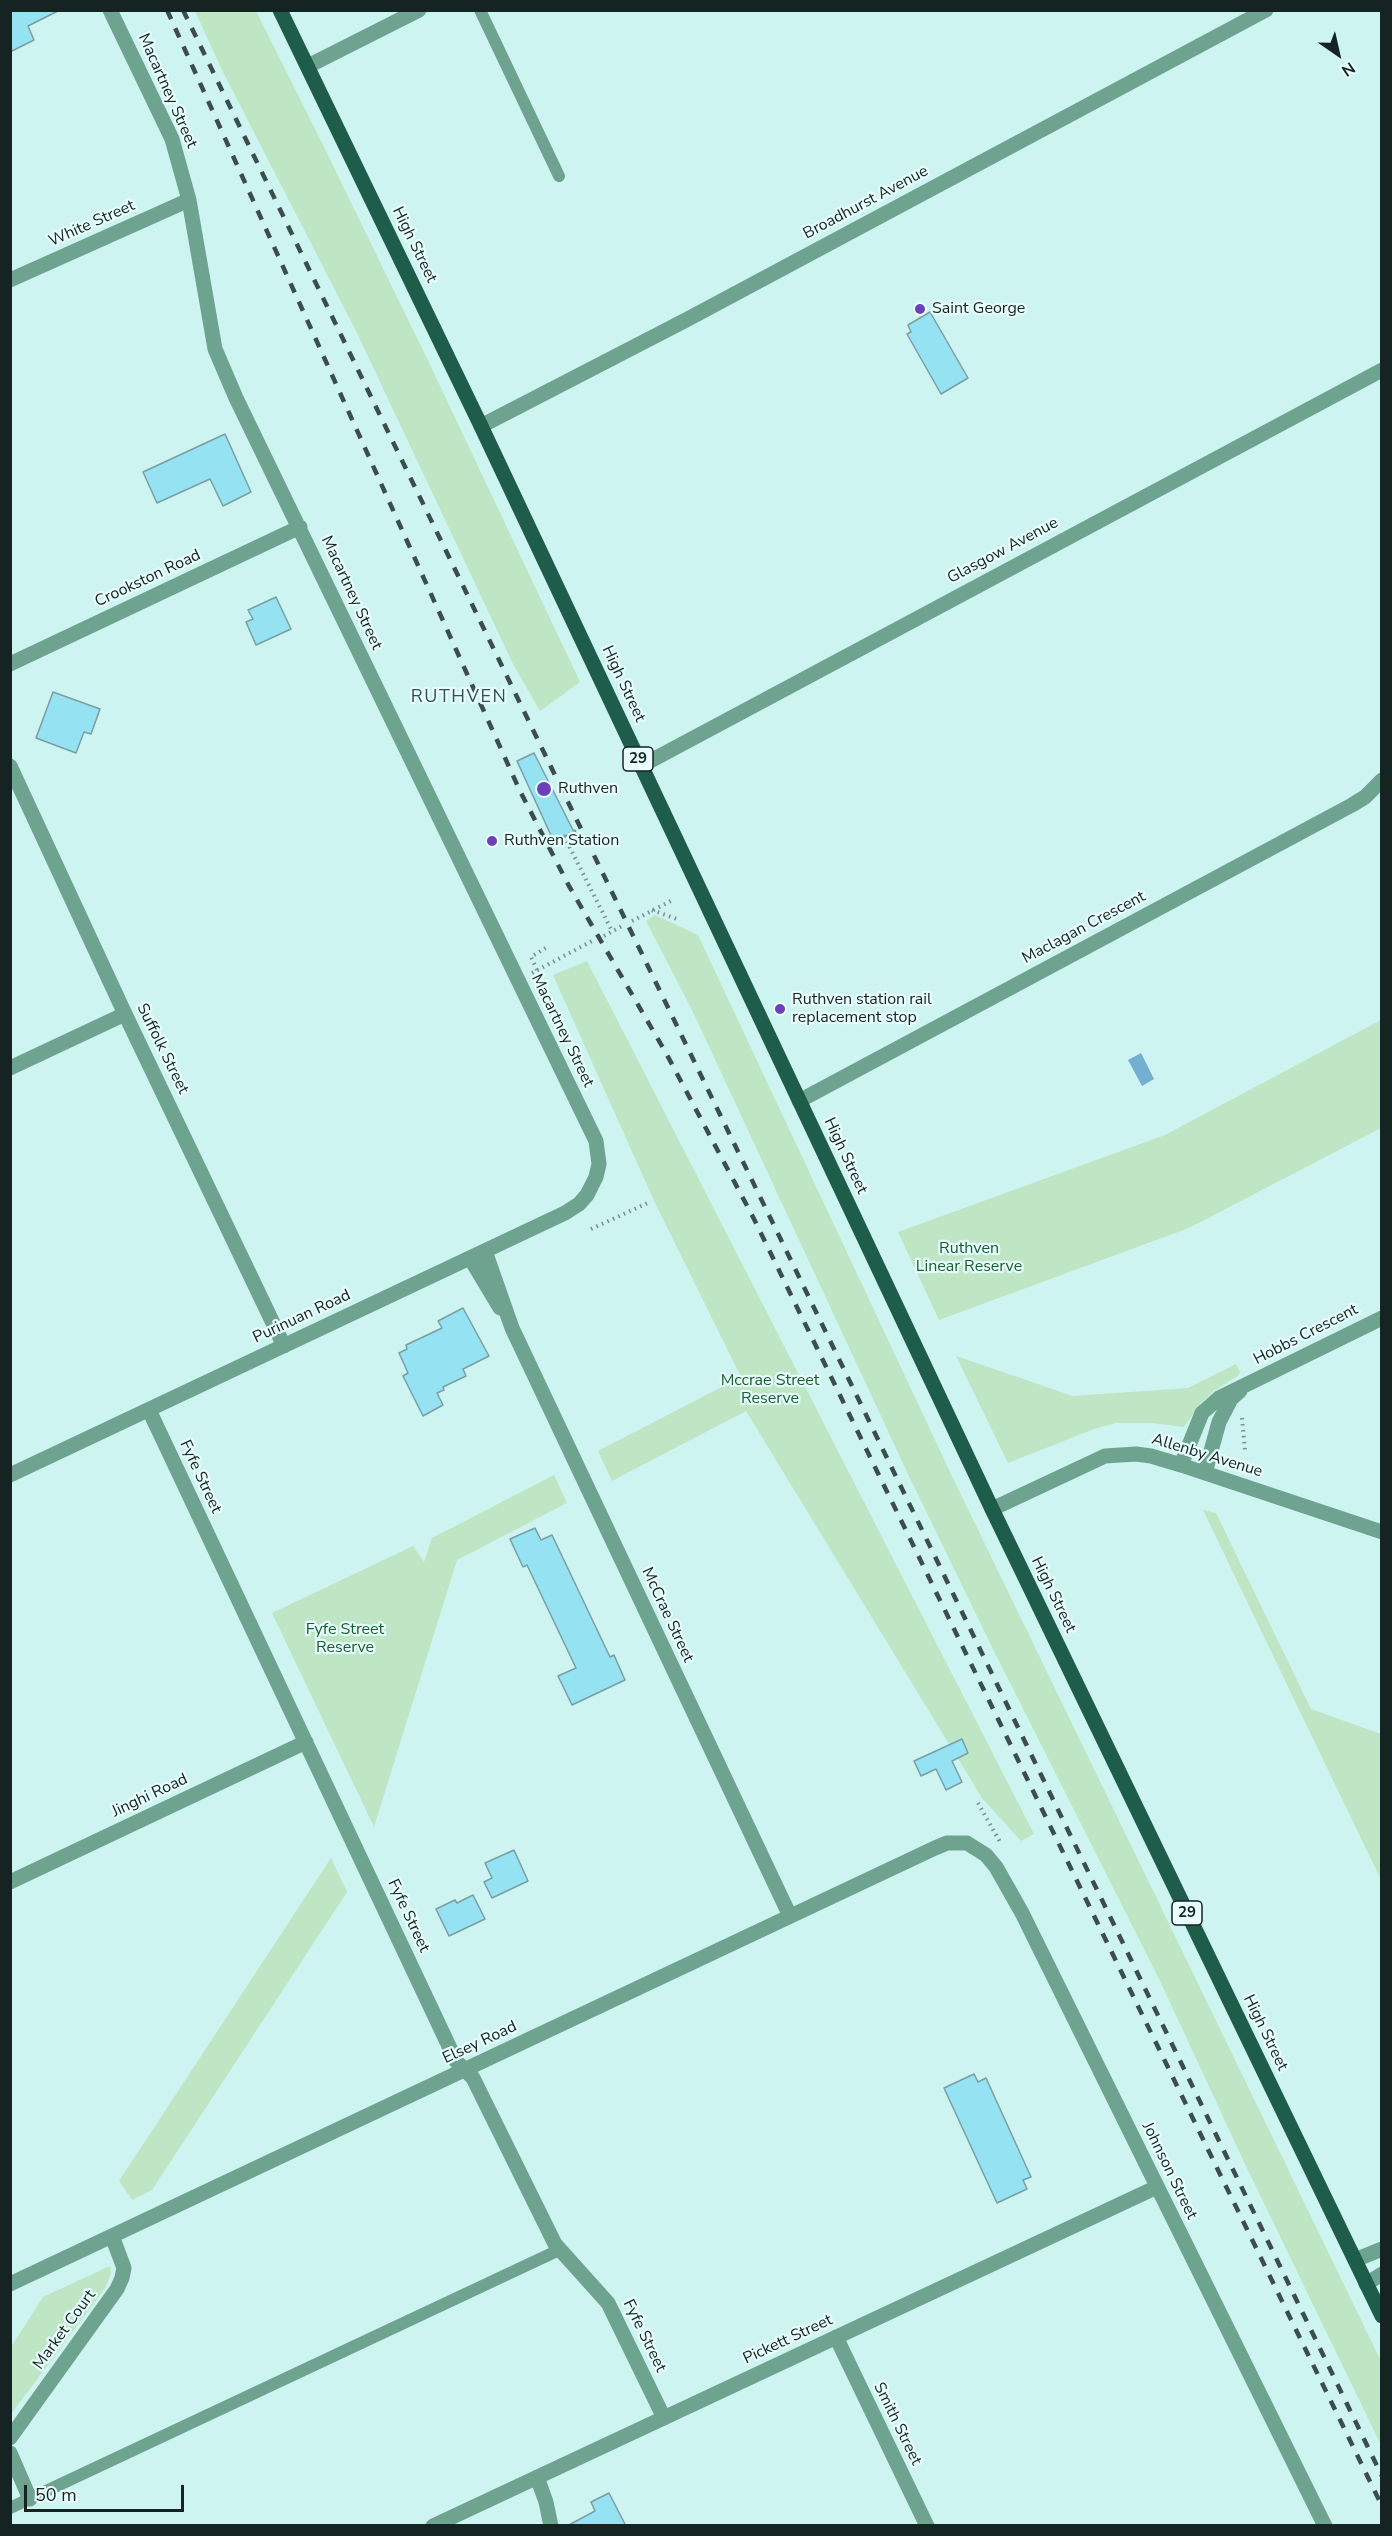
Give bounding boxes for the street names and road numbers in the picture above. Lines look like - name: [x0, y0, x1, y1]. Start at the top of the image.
- street label: Macartney Street: [133, 31, 201, 151]
- street label: Broadhurst Avenue: [800, 162, 932, 244]
- street label: White Street: [46, 196, 138, 252]
- street label: High Street: [387, 204, 441, 286]
- street label: Glasgow Avenue: [944, 514, 1062, 588]
- street label: Macartney Street: [316, 533, 386, 653]
- street label: Crookston Road: [92, 546, 204, 612]
- street label: High Street: [597, 643, 649, 725]
- road number: 29: [623, 747, 653, 771]
- street label: Maclagan Crescent: [1019, 887, 1149, 969]
- street label: Macartney Street: [526, 971, 598, 1091]
- street label: Suffolk Street: [132, 1001, 192, 1097]
- street label: High Street: [819, 1115, 871, 1197]
- street label: Purinuan Road: [250, 1286, 354, 1348]
- street label: Hobbs Crescent: [1251, 1300, 1361, 1370]
- street label: Allenby Avenue: [1149, 1430, 1265, 1482]
- street label: Fyfe Street: [175, 1437, 225, 1517]
- street label: High Street: [1026, 1554, 1080, 1636]
- street label: McCrae Street: [637, 1565, 697, 1665]
- street label: Jinghi Road: [109, 1770, 191, 1822]
- street label: Fyfe Street: [383, 1876, 433, 1956]
- road number: 29: [1172, 1901, 1202, 1925]
- street label: High Street: [1238, 1992, 1292, 2074]
- street label: Elsey Road: [440, 2017, 520, 2069]
- street label: Johnson Street: [1137, 2119, 1201, 2223]
- street label: Market Court: [30, 2286, 100, 2374]
- street label: Fyfe Street: [618, 2297, 670, 2375]
- street label: Pickett Street: [740, 2311, 836, 2369]
- street label: Smith Street: [869, 2379, 925, 2469]

